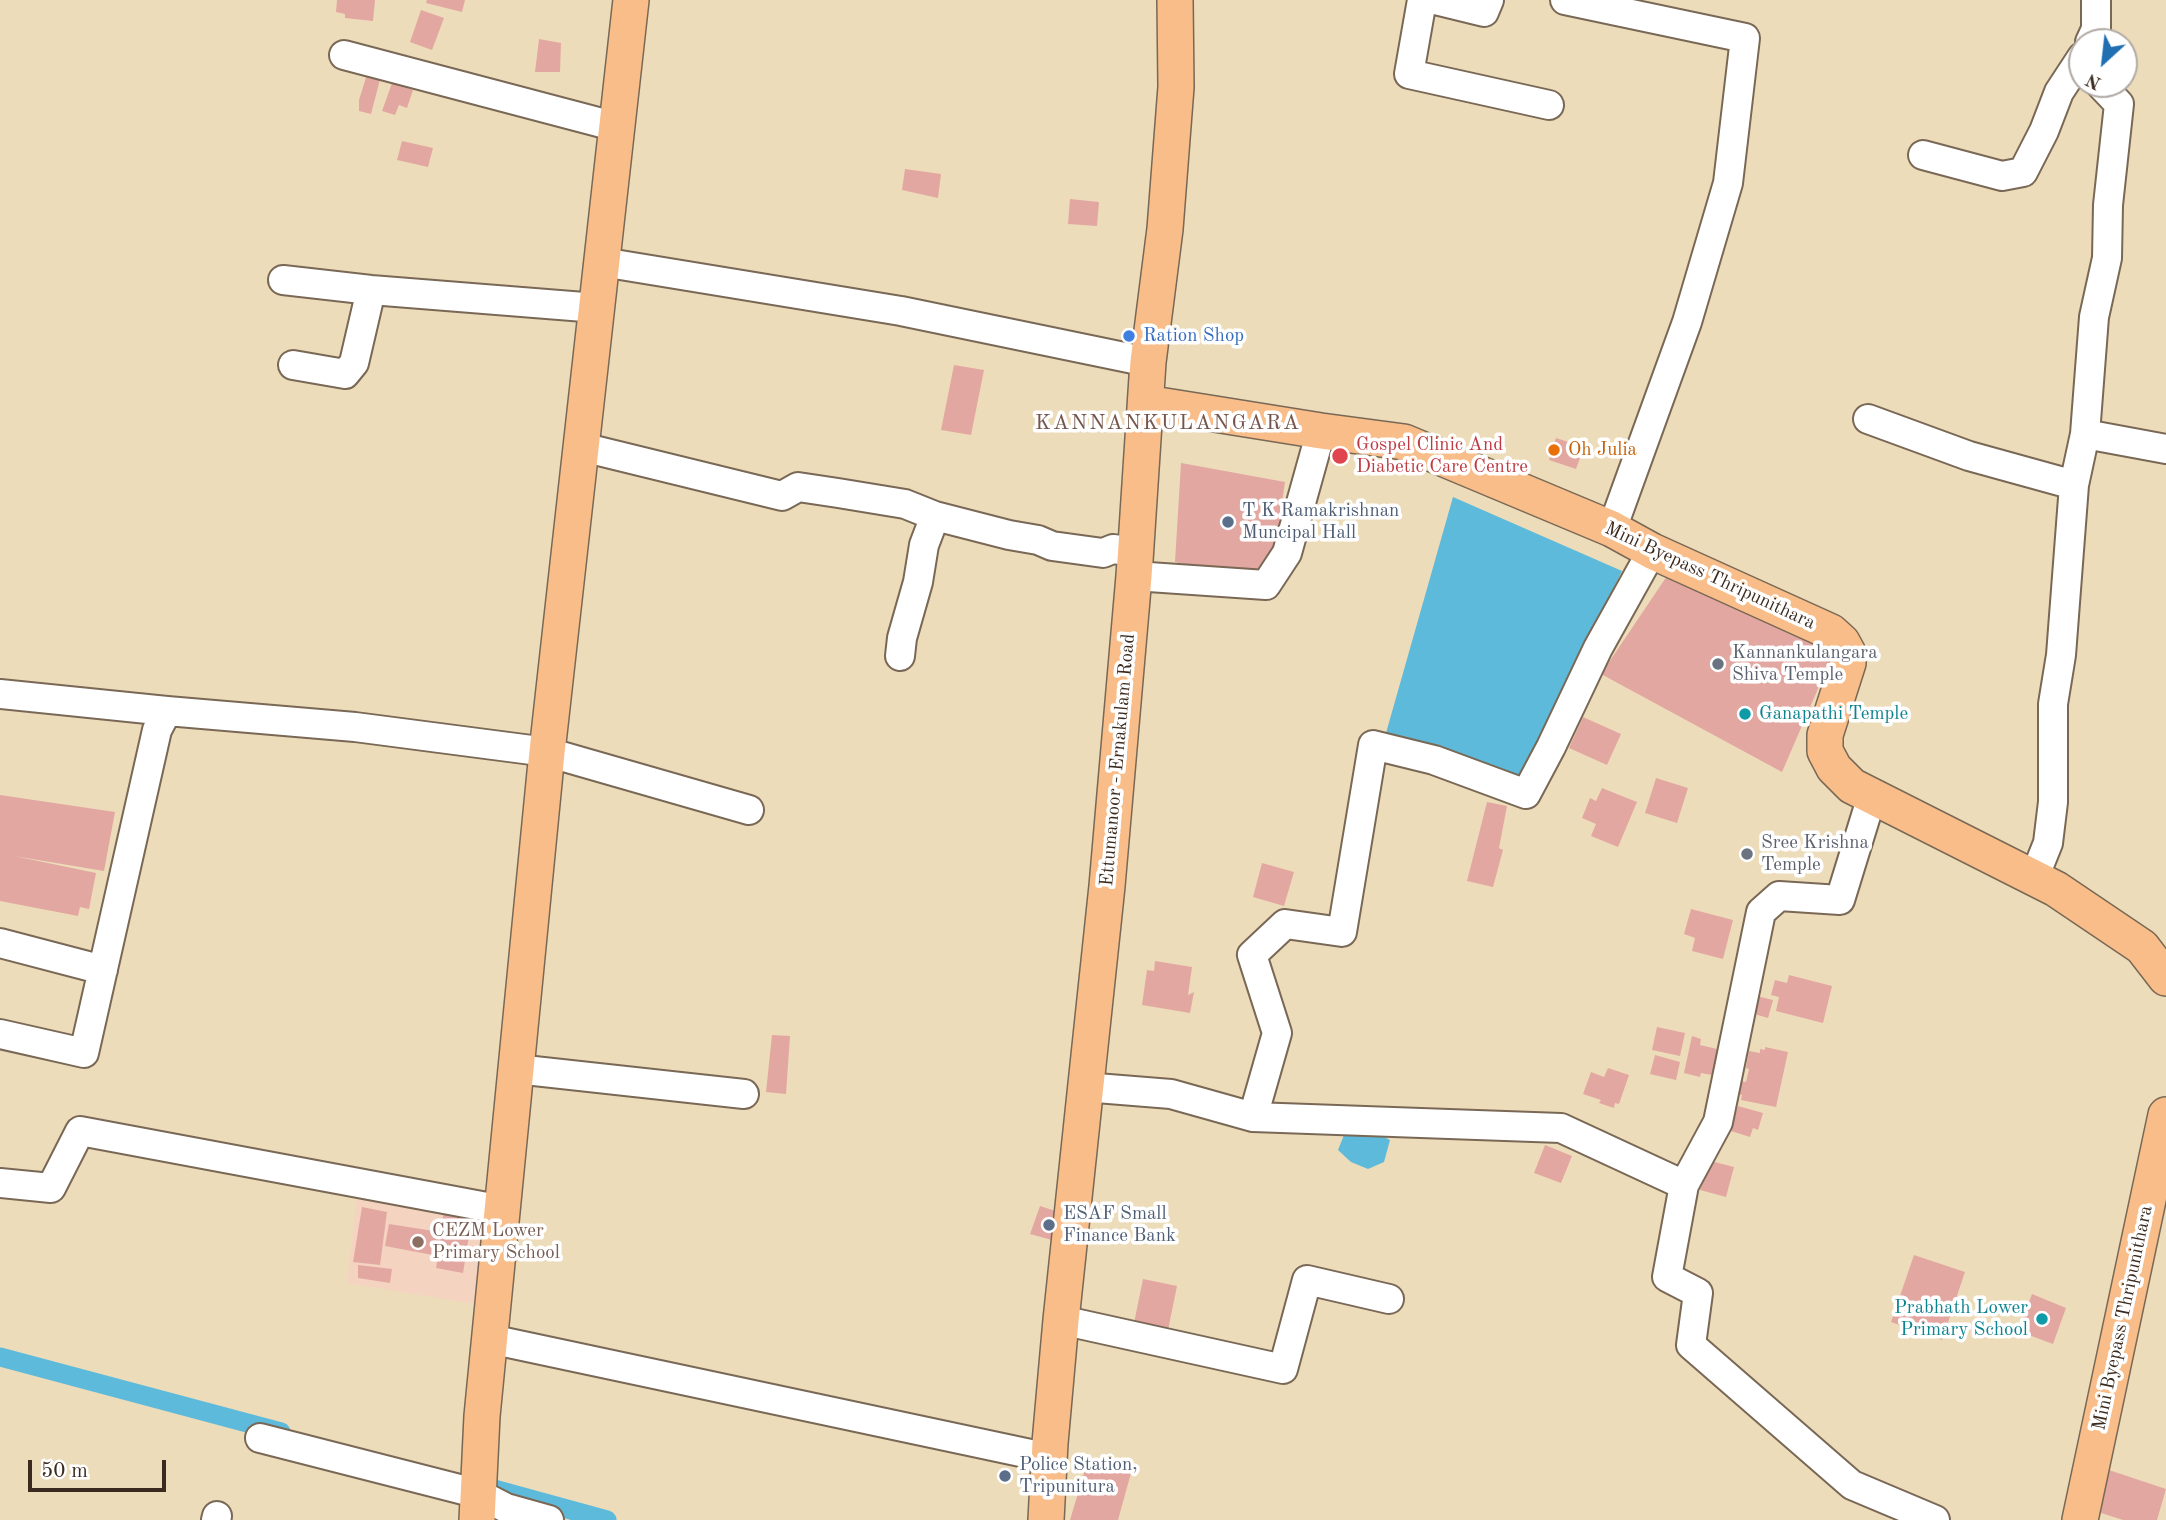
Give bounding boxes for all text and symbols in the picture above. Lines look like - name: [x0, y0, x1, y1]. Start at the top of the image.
- north arrow: [2068, 28, 2138, 98]
- text: N: [2083, 69, 2105, 92]
- place label: Ration Shop: [1143, 325, 1244, 347]
- marker: Ration Shop: [1121, 328, 1137, 344]
- district label: KANNANKULANGARA: [1037, 410, 1299, 436]
- place label: Gospel Clinic And Diabetic Care Centre: [1356, 434, 1528, 478]
- place label: Oh Julia: [1568, 439, 1637, 461]
- marker: Oh Julia: [1546, 442, 1562, 458]
- marker: Gospel Clinic And Diabetic Care Centre: [1330, 446, 1350, 466]
- place label: T K Ramakrishnan Muncipal Hall: [1242, 500, 1399, 544]
- marker: T K Ramakrishnan Muncipal Hall: [1220, 514, 1236, 530]
- street label: Mini Byepass Thripunithara: [1601, 517, 1819, 635]
- street label: Ettumanoor - Ernakulam Road: [1096, 633, 1140, 887]
- place label: Kannankulangara Shiva Temple: [1732, 642, 1878, 686]
- marker: Kannankulangara Shiva Temple: [1710, 656, 1726, 672]
- place label: Ganapathi Temple: [1759, 703, 1908, 725]
- marker: Ganapathi Temple: [1737, 706, 1753, 722]
- place label: Sree Krishna Temple: [1761, 832, 1869, 876]
- marker: Sree Krishna Temple: [1739, 846, 1755, 862]
- place label: ESAF Small Finance Bank: [1063, 1203, 1176, 1247]
- street label: Mini Byepass Thripunithara: [2088, 1203, 2158, 1433]
- marker: ESAF Small Finance Bank: [1041, 1217, 1057, 1233]
- place label: CEZM Lower Primary School: [432, 1220, 560, 1264]
- marker: CEZM Lower Primary School: [410, 1234, 426, 1250]
- place label: Prabhath Lower Primary School: [1894, 1297, 2028, 1341]
- marker: Prabhath Lower Primary School: [2034, 1311, 2050, 1327]
- scale bar: [32, 1446, 170, 1490]
- place label: Police Station, Tripunitura: [1019, 1454, 1138, 1498]
- text: 50 m: [41, 1461, 88, 1482]
- marker: Police Station, Tripunitura: [997, 1468, 1013, 1484]

